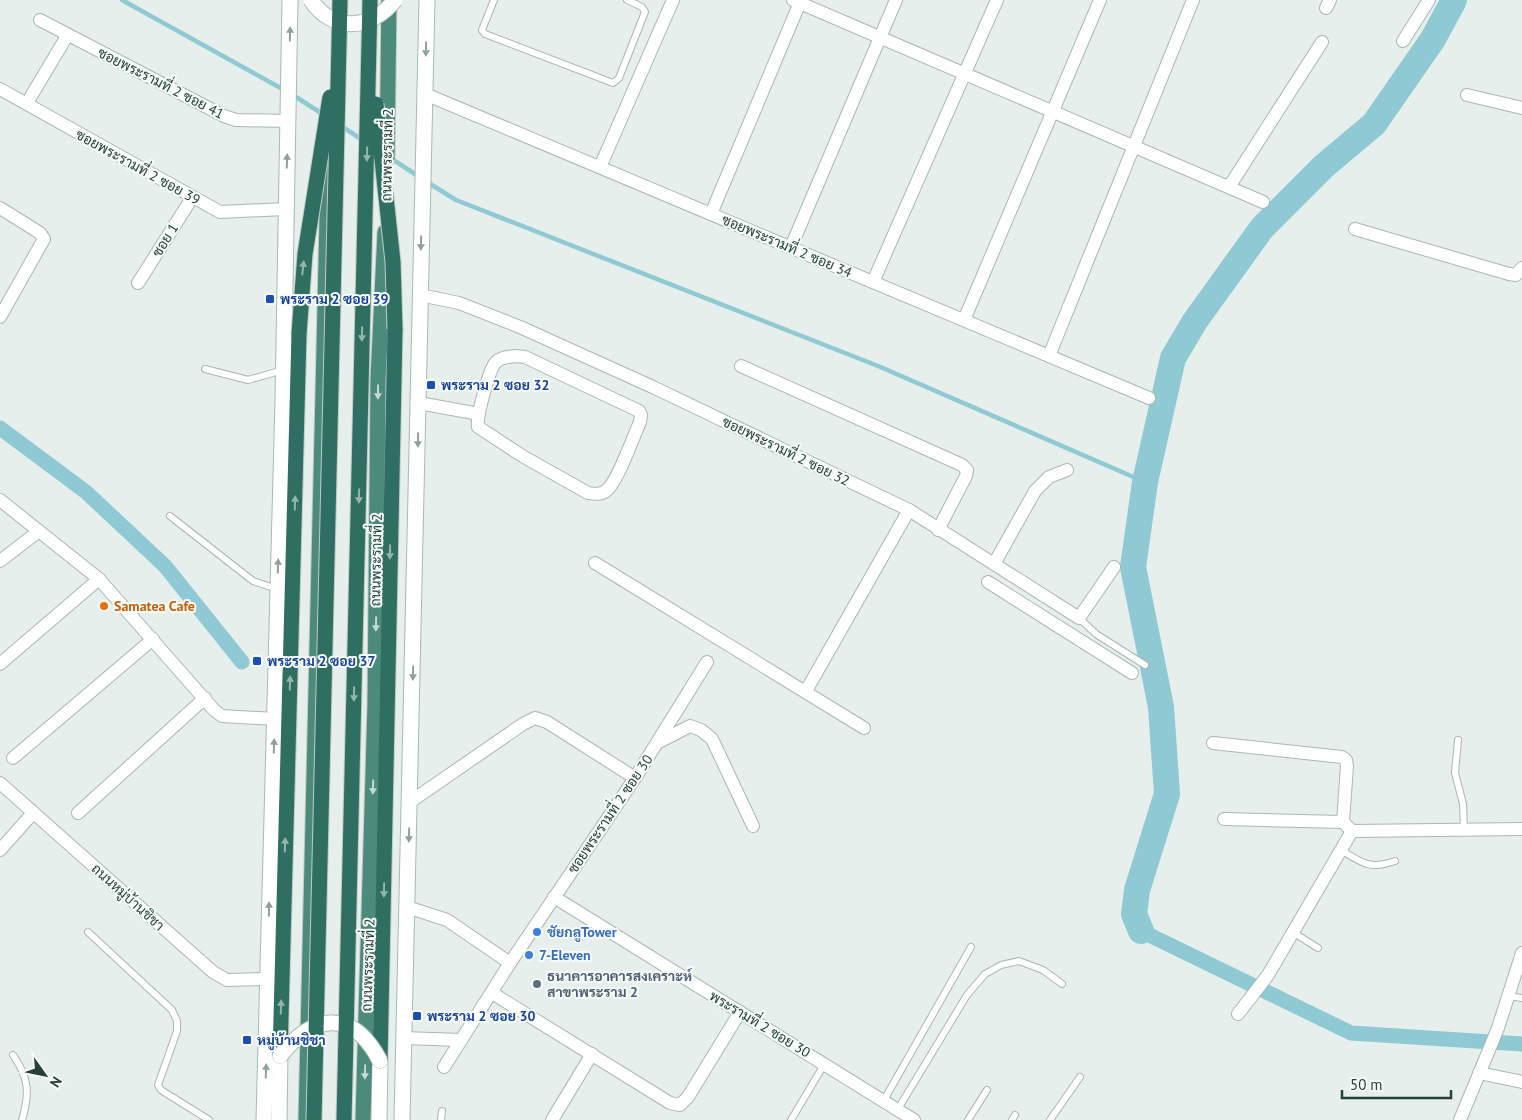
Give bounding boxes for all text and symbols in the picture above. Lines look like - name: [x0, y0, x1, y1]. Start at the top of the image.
- one-way arrow: [286, 26, 294, 42]
- street label: ซอยพระรามที่ 2 ซอย 41: [95, 41, 229, 123]
- one-way arrow: [422, 41, 430, 57]
- street label: ถนนพระรามที่ 2: [374, 108, 397, 202]
- street label: ซอยพระรามที่ 2 ซอย 39: [73, 123, 205, 209]
- one-way arrow: [362, 146, 370, 162]
- one-way arrow: [283, 153, 291, 169]
- street label: ซอยพระรามที่ 2 ซอย 34: [719, 208, 856, 282]
- street label: ซอย 1: [148, 220, 182, 260]
- one-way arrow: [416, 235, 424, 251]
- one-way arrow: [299, 259, 307, 275]
- place label: พระราม 2 ซอย 39: [280, 290, 388, 308]
- marker: พระราม 2 ซอย 39: [264, 293, 276, 305]
- one-way arrow: [358, 326, 366, 342]
- place label: พระราม 2 ซอย 32: [441, 376, 549, 394]
- marker: พระราม 2 ซอย 32: [425, 379, 437, 391]
- one-way arrow: [374, 384, 382, 400]
- street label: ซอยพระรามที่ 2 ซอย 32: [719, 410, 854, 490]
- one-way arrow: [414, 433, 422, 449]
- one-way arrow: [355, 488, 363, 504]
- one-way arrow: [291, 494, 299, 510]
- street label: ถนนพระรามที่ 2: [363, 513, 386, 607]
- one-way arrow: [386, 545, 394, 561]
- one-way arrow: [274, 558, 282, 574]
- place label: Samatea Cafe: [114, 597, 195, 615]
- marker: Samatea Cafe: [98, 600, 110, 612]
- one-way arrow: [372, 617, 380, 633]
- place label: พระราม 2 ซอย 37: [267, 652, 375, 670]
- marker: พระราม 2 ซอย 37: [251, 655, 263, 667]
- one-way arrow: [409, 665, 417, 681]
- one-way arrow: [286, 674, 294, 690]
- one-way arrow: [350, 686, 358, 702]
- one-way arrow: [270, 738, 278, 754]
- street label: ซอยพระรามที่ 2 ซอย 30: [561, 749, 657, 877]
- one-way arrow: [368, 779, 376, 795]
- one-way arrow: [405, 828, 413, 844]
- one-way arrow: [282, 837, 290, 853]
- street label: ถนนหมู่บ้านชิชา: [87, 860, 168, 935]
- one-way arrow: [379, 882, 387, 898]
- one-way arrow: [265, 901, 273, 917]
- street label: ถนนพระรามที่ 2: [354, 918, 379, 1012]
- place label: ชัยกลูTower: [547, 923, 617, 943]
- marker: ชัยกลูTower: [531, 926, 543, 938]
- place label: 7-Eleven: [539, 946, 591, 964]
- marker: 7-Eleven: [523, 949, 535, 961]
- place label: ธนาคารอาคารสงเคราะห์ สาขาพระราม 2: [547, 967, 693, 1001]
- marker: ธนาคารอาคารสงเคราะห์ สาขาพระราม 2: [531, 978, 543, 990]
- street label: พระรามที่ 2 ซอย 30: [706, 984, 816, 1061]
- one-way arrow: [277, 999, 285, 1015]
- place label: พระราม 2 ซอย 30: [427, 1007, 535, 1025]
- marker: พระราม 2 ซอย 30: [411, 1010, 423, 1022]
- place label: หมู่บ้านชิชา: [257, 1031, 326, 1051]
- marker: หมู่บ้านชิชา: [241, 1034, 253, 1046]
- north arrow: [20, 1050, 70, 1100]
- one-way arrow: [262, 1063, 270, 1079]
- one-way arrow: [360, 1064, 368, 1080]
- scale bar: [1342, 1068, 1451, 1100]
- text: N: [46, 1073, 66, 1091]
- text: 50 m: [1350, 1075, 1383, 1094]

